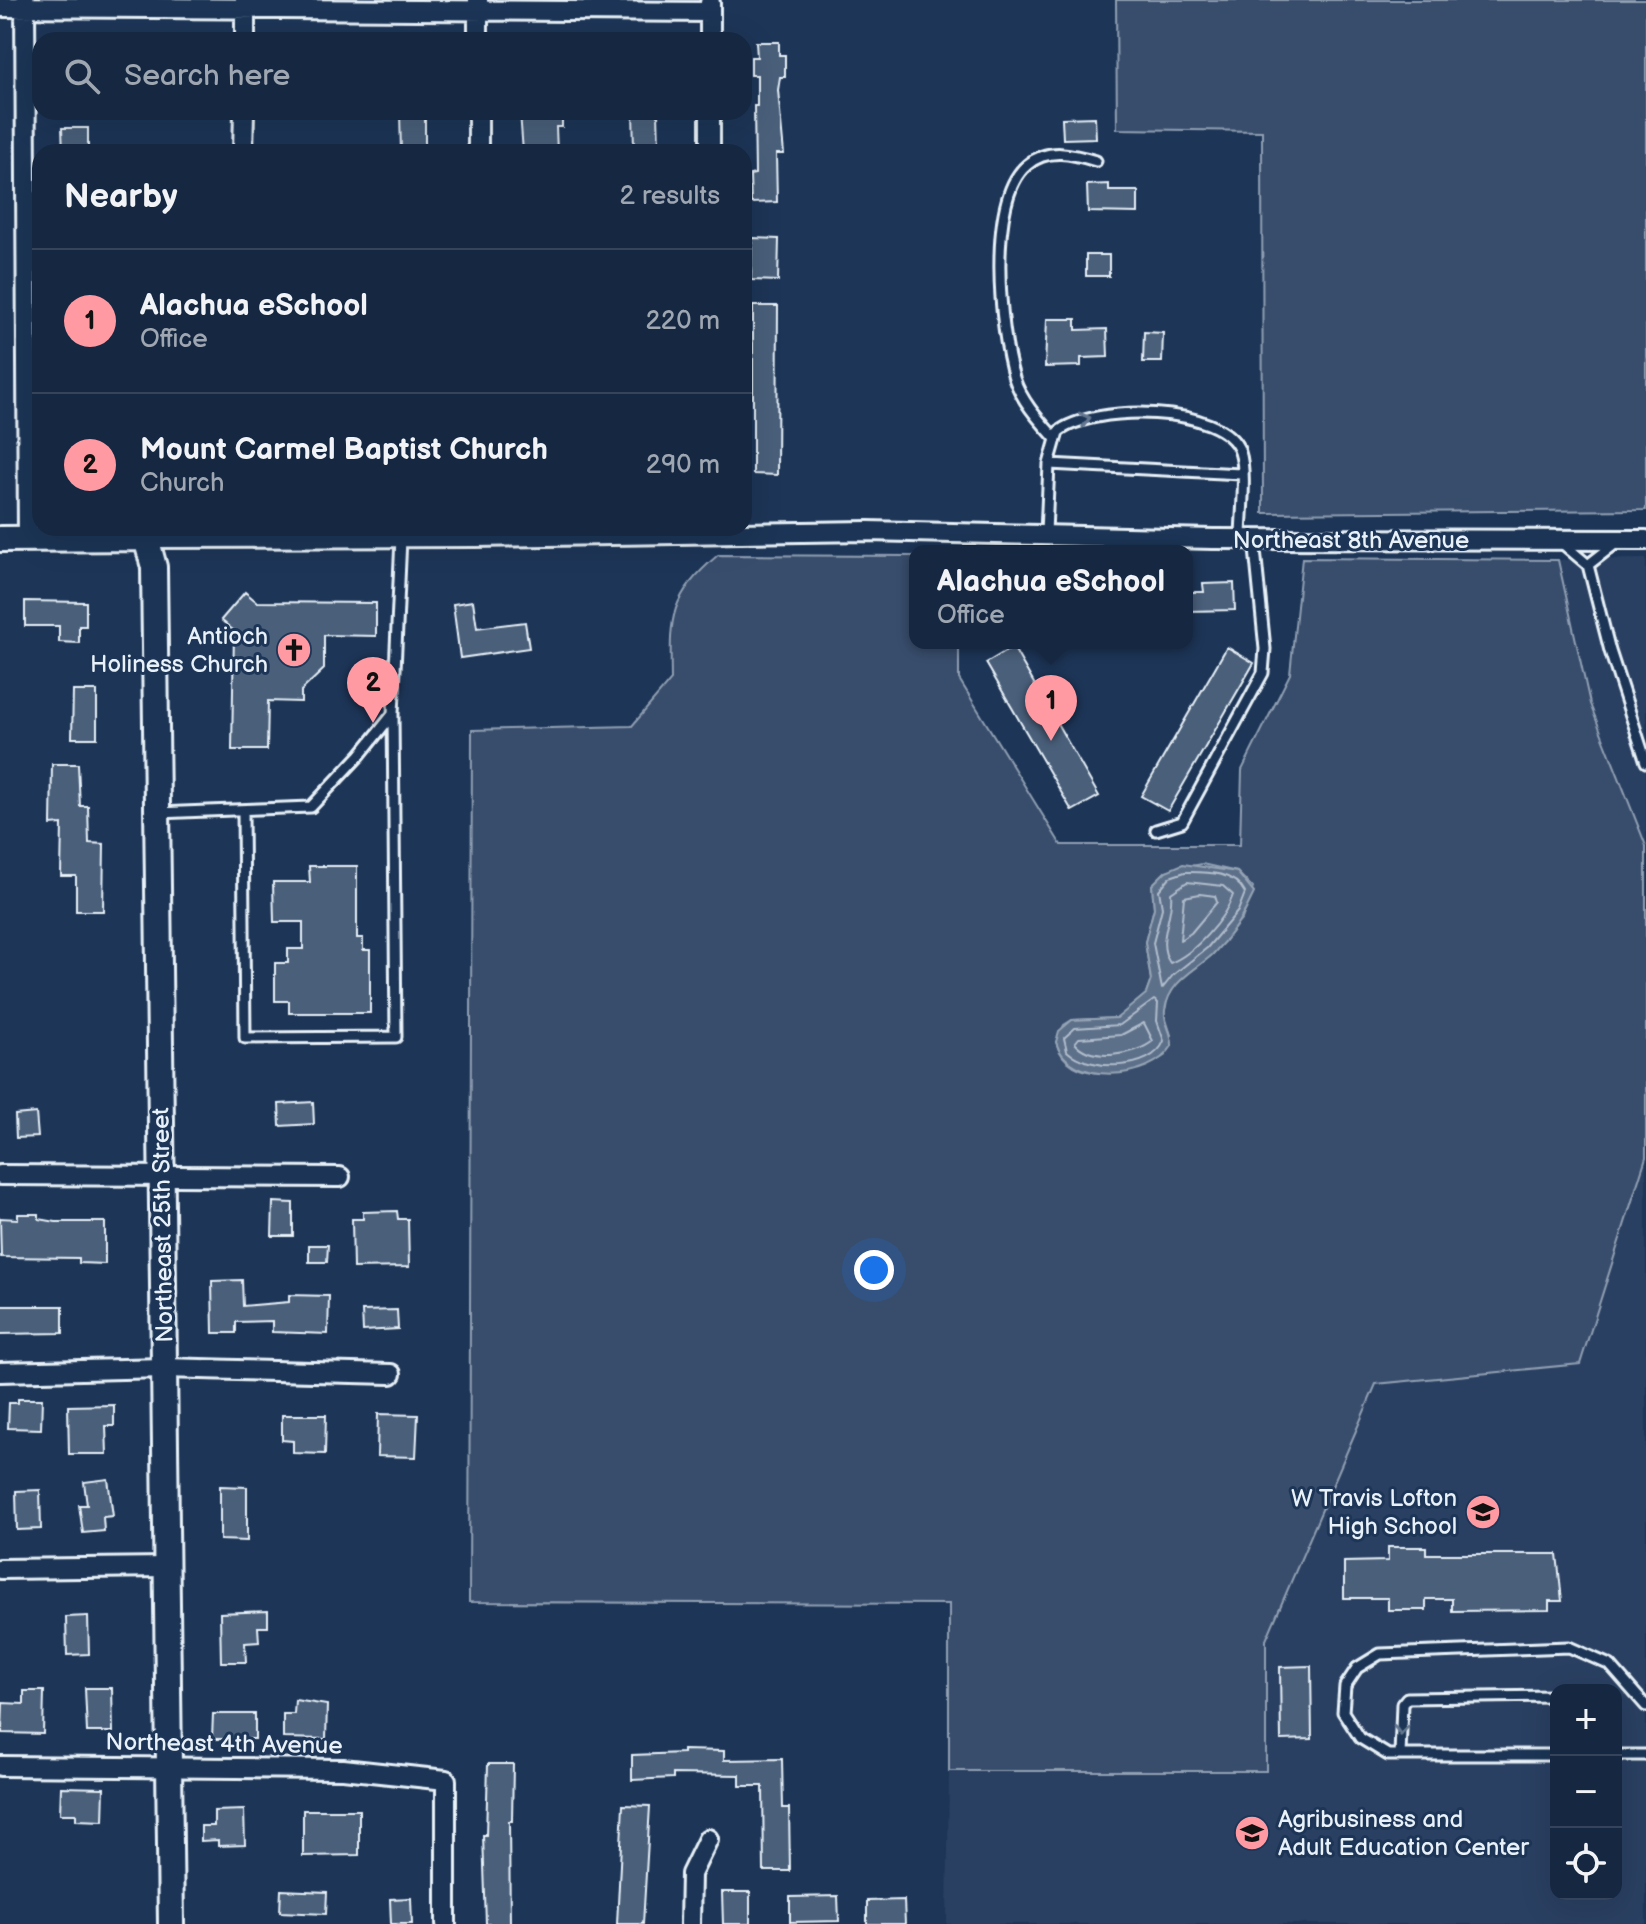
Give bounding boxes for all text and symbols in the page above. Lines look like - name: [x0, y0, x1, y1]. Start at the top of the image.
- search box: [32, 32, 752, 120]
- icon: search: [60, 54, 104, 98]
- text: Search here: [124, 58, 290, 94]
- text: Nearby: [64, 176, 178, 217]
- text: 2 results: [620, 181, 720, 212]
- text: Alachua eSchool: [140, 288, 368, 324]
- text: 1: [85, 306, 95, 337]
- text: 220 m: [646, 306, 720, 337]
- text: Office: [140, 324, 208, 355]
- one-way arrow: [1078, 411, 1091, 428]
- text: Mount Carmel Baptist Church: [140, 432, 548, 468]
- text: 2: [82, 450, 98, 481]
- text: 290 m: [646, 450, 720, 481]
- text: Church: [140, 468, 224, 499]
- street label: Northeast 8th Avenue: [1233, 526, 1469, 555]
- popup: [909, 545, 1193, 649]
- text: Alachua eSchool: [937, 564, 1165, 600]
- text: Office: [937, 600, 1005, 631]
- place label: Antioch Holiness Church: [90, 622, 268, 679]
- church icon: Antioch Holiness Church: [275, 631, 313, 669]
- pin: 2: [347, 657, 399, 723]
- pin: 1: [1025, 675, 1077, 741]
- street label: Northeast 25th Street: [146, 1107, 180, 1343]
- your location: [854, 1250, 894, 1290]
- place label: W Travis Lofton High School: [1291, 1484, 1457, 1541]
- school or university icon: W Travis Lofton High School: [1464, 1493, 1502, 1531]
- map controls: [1550, 1684, 1622, 1900]
- button: +: [1550, 1684, 1622, 1756]
- one-way arrow: [1393, 1724, 1410, 1737]
- street label: Northeast 4th Avenue: [105, 1727, 343, 1761]
- button: −: [1550, 1756, 1622, 1828]
- place label: Agribusiness and Adult Education Center: [1278, 1805, 1529, 1862]
- school or university icon: Agribusiness and Adult Education Center: [1233, 1814, 1271, 1852]
- button: locate: [1550, 1828, 1622, 1900]

